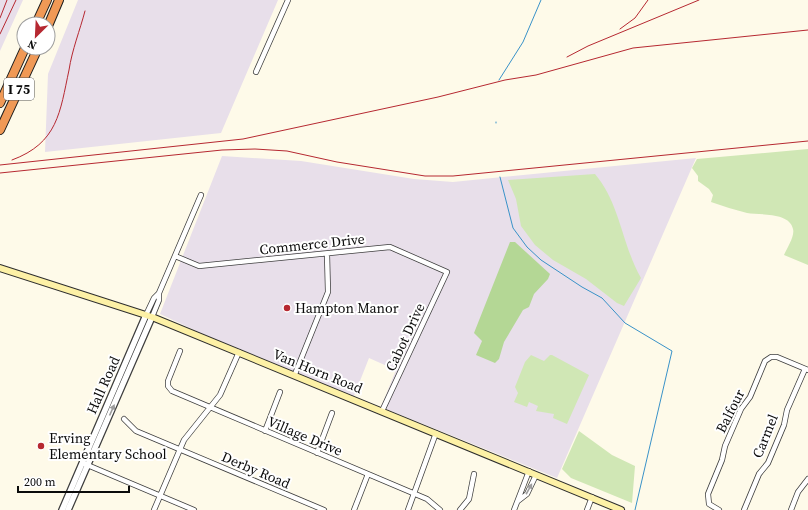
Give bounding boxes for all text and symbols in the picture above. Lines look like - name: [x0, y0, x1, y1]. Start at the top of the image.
- north arrow: [16, 16, 56, 56]
- text: N: [25, 36, 39, 53]
- road number: I 75: [4, 78, 34, 100]
- street label: Commerce Drive: [258, 229, 366, 259]
- place label: Hampton Manor: [295, 298, 399, 318]
- street label: Cabot Drive: [380, 300, 430, 374]
- marker: Hampton Manor: [282, 303, 292, 313]
- street label: Van Horn Road: [270, 344, 366, 398]
- street label: Hall Road: [81, 353, 125, 417]
- street label: Balfour: [711, 386, 749, 436]
- one-way arrow: [109, 404, 115, 416]
- street label: Village Drive: [264, 411, 346, 461]
- street label: Carmel: [747, 411, 783, 461]
- place label: Erving Elementary School: [49, 428, 167, 464]
- marker: Erving Elementary School: [36, 441, 46, 451]
- street label: Derby Road: [219, 447, 294, 493]
- scale bar: [18, 468, 129, 494]
- text: 200 m: [24, 474, 56, 490]
- one-way arrow: [525, 483, 532, 495]

